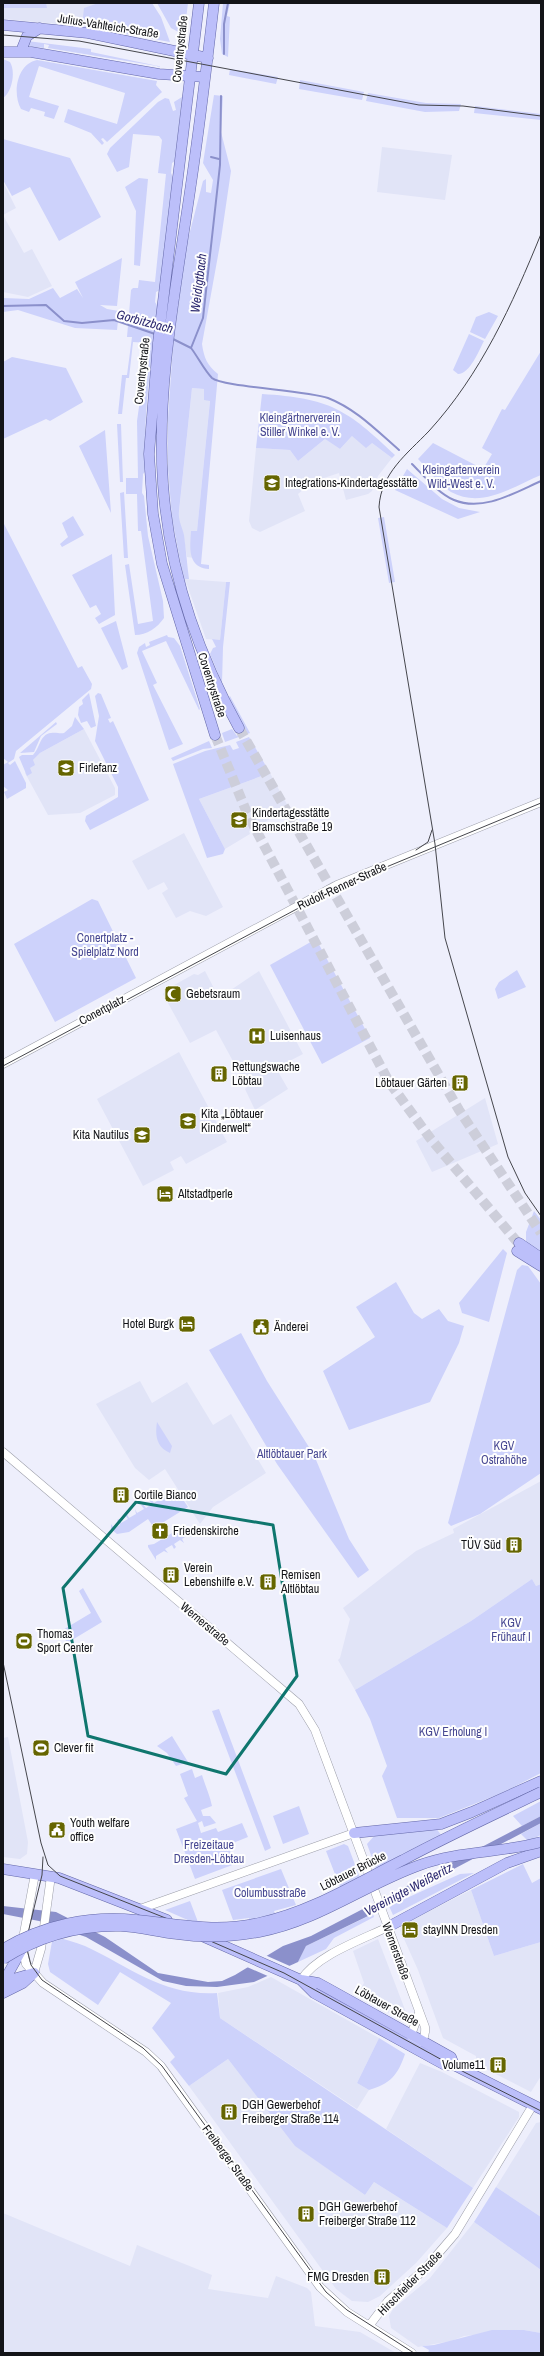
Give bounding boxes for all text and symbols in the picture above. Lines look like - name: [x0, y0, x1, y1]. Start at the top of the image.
- street label: Julius-Vahlteich-Straße: [56, 10, 160, 42]
- street label: Coventrystraße: [169, 15, 191, 83]
- water label: Weidigtbach: [186, 252, 211, 314]
- water label: Gorbitzbach: [115, 306, 175, 337]
- street label: Coventrystraße: [131, 337, 153, 405]
- park label: Kleingärtnerverein Stiller Winkel e. V.: [260, 410, 340, 440]
- park label: Kleingartenverein Wild-West e. V.: [422, 462, 500, 492]
- school or university icon: Integrations-Kindertagesstätte: [262, 473, 282, 493]
- place label: Integrations-Kindertagesstätte: [285, 475, 417, 491]
- street label: Coventrystraße: [194, 651, 230, 719]
- school or university icon: Firlefanz: [56, 758, 76, 778]
- place label: Firlefanz: [79, 760, 117, 776]
- place label: Kindertagesstätte Bramschstraße 19: [252, 805, 332, 835]
- school or university icon: Kindertagesstätte Bramschstraße 19: [229, 810, 249, 830]
- street label: Rudolf-Renner-Straße: [295, 858, 389, 914]
- park label: Conertplatz - Spielplatz Nord: [71, 930, 139, 960]
- mosque icon: Gebetsraum: [163, 984, 183, 1004]
- place label: Gebetsraum: [186, 986, 240, 1002]
- street label: Conertplatz: [76, 991, 128, 1029]
- hospital icon: Luisenhaus: [247, 1026, 267, 1046]
- place label: Luisenhaus: [270, 1028, 321, 1044]
- place label: Rettungswache Löbtau: [232, 1059, 300, 1089]
- building icon: Rettungswache Löbtau: [209, 1064, 229, 1084]
- building icon: Löbtauer Gärten: [450, 1073, 470, 1093]
- place label: Löbtauer Gärten: [375, 1075, 447, 1091]
- place label: Kita „Löbtauer Kinderwelt“: [201, 1106, 264, 1136]
- school or university icon: Kita „Löbtauer Kinderwelt“: [178, 1111, 198, 1131]
- school or university icon: Kita Nautilus: [132, 1125, 152, 1145]
- place label: Kita Nautilus: [73, 1127, 129, 1143]
- hotel icon: Altstadtperle: [155, 1184, 175, 1204]
- place label: Altstadtperle: [177, 1186, 233, 1202]
- hotel icon: Hotel Burgk: [177, 1314, 197, 1334]
- place label: Hotel Burgk: [123, 1316, 174, 1332]
- public building icon: Änderei: [251, 1317, 271, 1337]
- place label: Änderei: [273, 1319, 308, 1335]
- park label: KGV Ostrahöhe: [481, 1438, 527, 1468]
- park label: Altlöbtauer Park: [256, 1446, 327, 1462]
- building icon: Cortile Bianco: [111, 1485, 131, 1505]
- place label: Cortile Bianco: [134, 1487, 196, 1503]
- church icon: Friedenskirche: [150, 1521, 170, 1541]
- place label: Friedenskirche: [173, 1523, 239, 1539]
- building icon: TÜV Süd: [504, 1535, 524, 1555]
- place label: TÜV Süd: [461, 1536, 501, 1553]
- place label: Verein Lebenshilfe e.V.: [184, 1560, 254, 1590]
- building icon: Verein Lebenshilfe e.V.: [161, 1565, 181, 1585]
- place label: Remisen Altlöbtau: [280, 1567, 320, 1597]
- building icon: Remisen Altlöbtau: [258, 1572, 278, 1592]
- street label: Wernerstraße: [177, 1599, 233, 1649]
- park label: KGV Frühauf I: [491, 1615, 531, 1645]
- place label: Thomas Sport Center: [37, 1626, 94, 1656]
- sports icon: Thomas Sport Center: [14, 1631, 34, 1651]
- park label: KGV Erholung I: [419, 1724, 487, 1740]
- sports icon: Clever fit: [31, 1738, 51, 1758]
- place label: Clever fit: [54, 1740, 94, 1756]
- place label: Youth welfare office: [70, 1815, 129, 1845]
- public building icon: Youth welfare office: [47, 1820, 67, 1840]
- park label: Freizeitaue Dresden-Löbtau: [174, 1837, 244, 1867]
- street label: Löbtauer Brücke: [317, 1847, 389, 1895]
- water label: Vereinigte Weißeritz: [361, 1859, 456, 1920]
- park label: Columbusstraße: [234, 1885, 306, 1901]
- street label: Wernerstraße: [378, 1920, 414, 1982]
- hotel icon: stayINN Dresden: [400, 1920, 420, 1940]
- place label: stayINN Dresden: [423, 1922, 498, 1938]
- street label: Löbtauer Straße: [352, 1982, 422, 2030]
- building icon: Volume11: [488, 2055, 508, 2075]
- place label: Volume11: [442, 2057, 486, 2073]
- place label: DGH Gewerbehof Freiberger Straße 114: [242, 2097, 339, 2127]
- building icon: DGH Gewerbehof Freiberger Straße 114: [219, 2102, 239, 2122]
- street label: Freiberger Straße: [199, 2122, 257, 2194]
- place label: DGH Gewerbehof Freiberger Straße 112: [319, 2199, 416, 2229]
- building icon: DGH Gewerbehof Freiberger Straße 112: [296, 2204, 316, 2224]
- street label: Hirschfelder Straße: [374, 2247, 446, 2319]
- building icon: FMG Dresden: [372, 2267, 392, 2287]
- place label: FMG Dresden: [307, 2269, 369, 2285]

